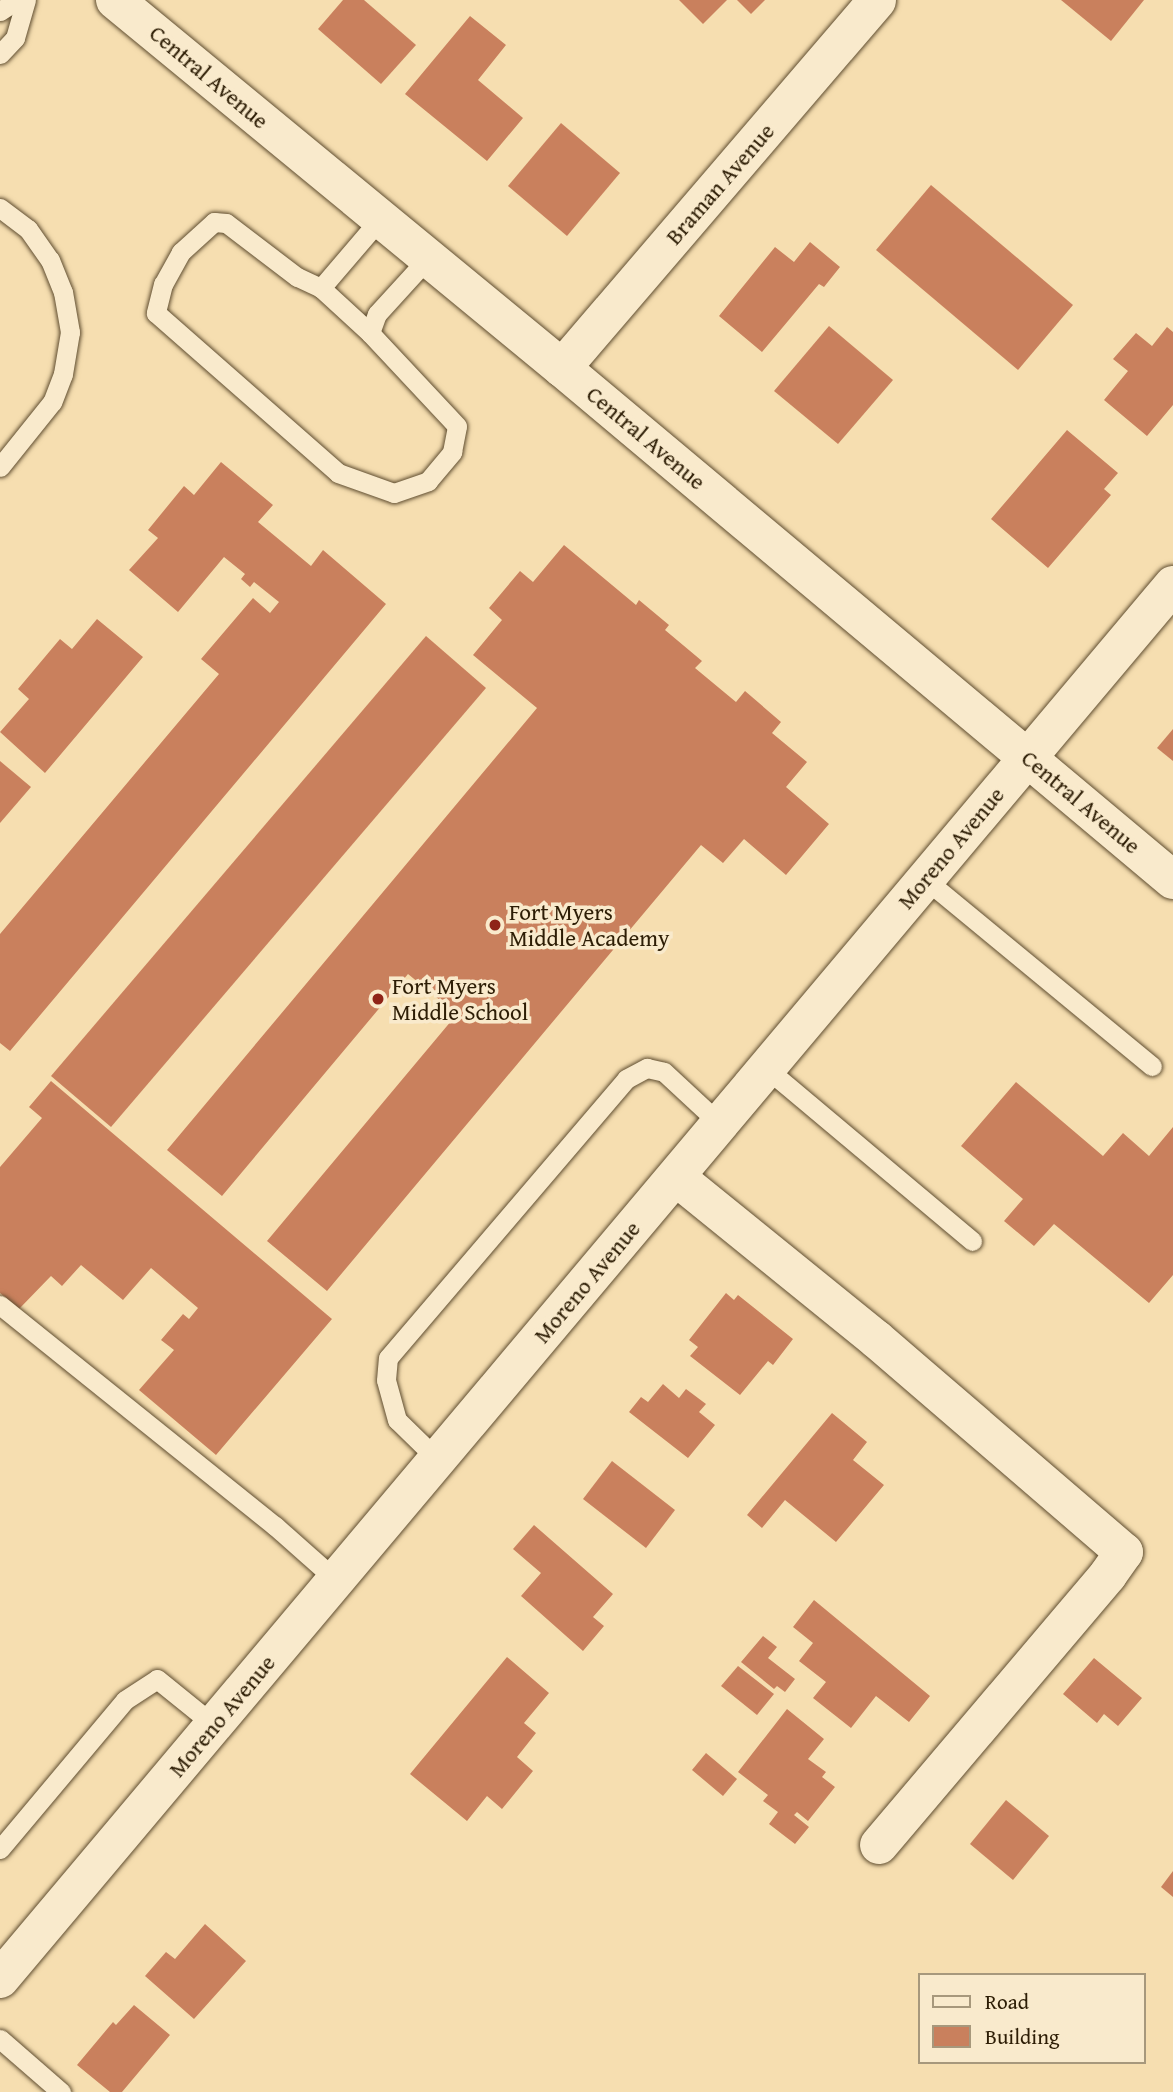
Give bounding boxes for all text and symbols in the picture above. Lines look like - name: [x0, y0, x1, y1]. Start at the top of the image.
- street label: Central Avenue: [144, 19, 274, 135]
- street label: Braman Avenue: [660, 118, 780, 250]
- street label: Central Avenue: [581, 380, 711, 496]
- street label: Central Avenue: [1016, 744, 1146, 860]
- street label: Moreno Avenue: [892, 781, 1010, 915]
- place label: Fort Myers Middle Academy: [509, 898, 670, 952]
- marker: Fort Myers Middle Academy: [487, 917, 503, 933]
- place label: Fort Myers Middle School: [392, 972, 528, 1026]
- marker: Fort Myers Middle School: [370, 991, 386, 1007]
- street label: Moreno Avenue: [528, 1215, 646, 1349]
- street label: Moreno Avenue: [163, 1649, 281, 1783]
- legend: [918, 1973, 1145, 2064]
- text: Road: [985, 1986, 1029, 2017]
- text: Building: [985, 2021, 1059, 2052]

